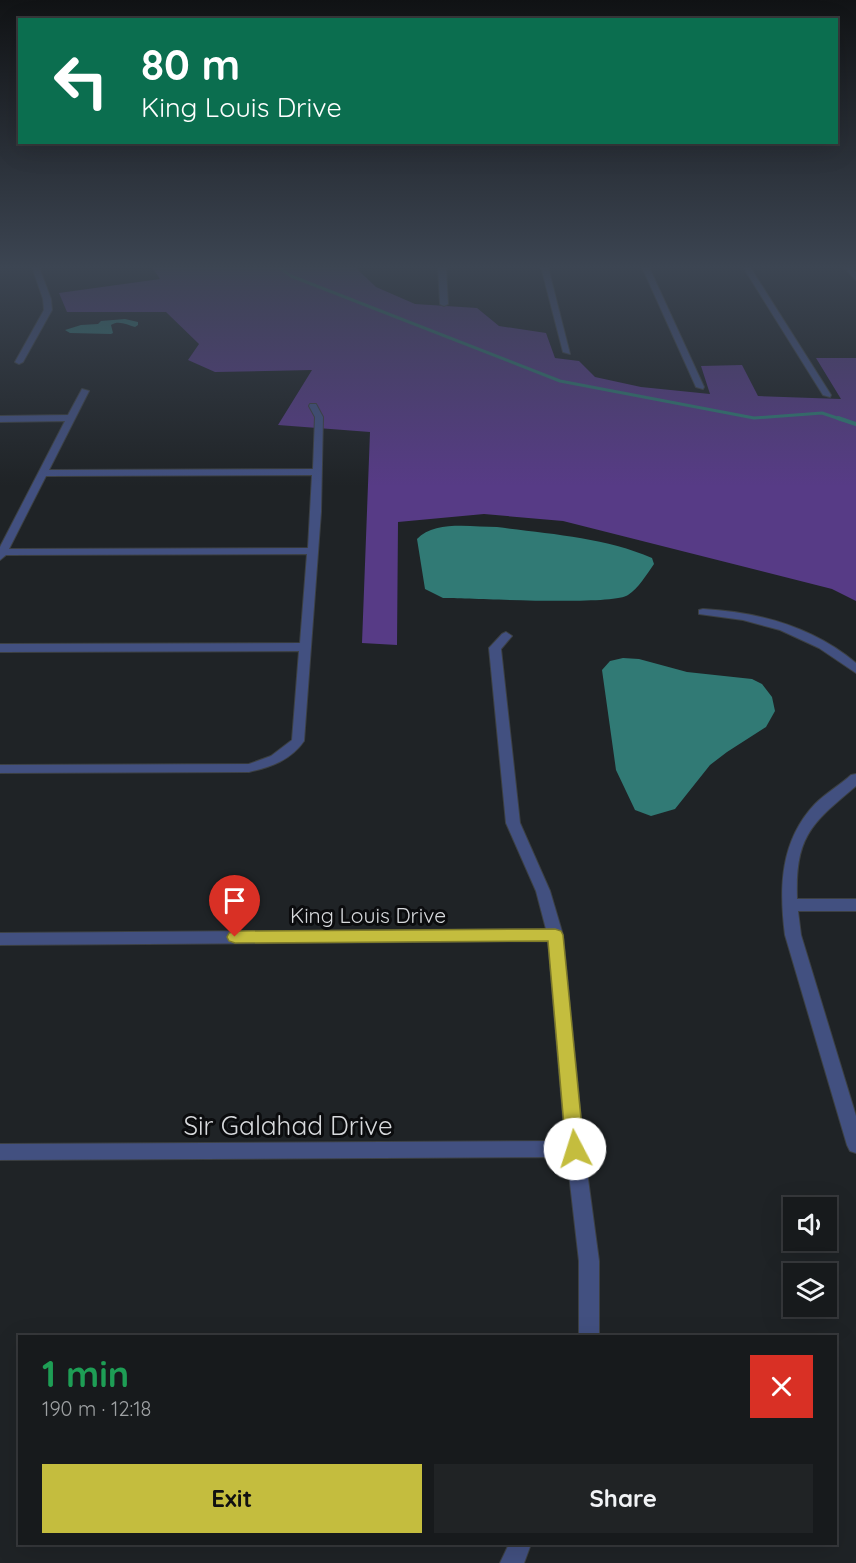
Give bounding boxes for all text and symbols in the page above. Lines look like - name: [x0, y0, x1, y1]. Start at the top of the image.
- text: 80 m: [141, 38, 240, 91]
- icon: left: [42, 42, 120, 120]
- text: King Louis Drive: [141, 90, 342, 124]
- pin: [209, 875, 260, 937]
- icon: arrive: [218, 884, 251, 917]
- street label: King Louis Drive: [290, 902, 446, 928]
- street label: Sir Galahad Drive: [183, 1109, 393, 1142]
- position arrow: [543, 1117, 607, 1181]
- map controls: [783, 1197, 837, 1317]
- button: sound: [783, 1197, 837, 1251]
- button: layers: [783, 1263, 837, 1317]
- text: 1 min: [42, 1351, 129, 1396]
- button: close: [750, 1355, 813, 1418]
- text: 190 m · 12:18: [42, 1396, 151, 1421]
- button: Exit: [42, 1464, 422, 1533]
- button: Share: [434, 1464, 813, 1533]

